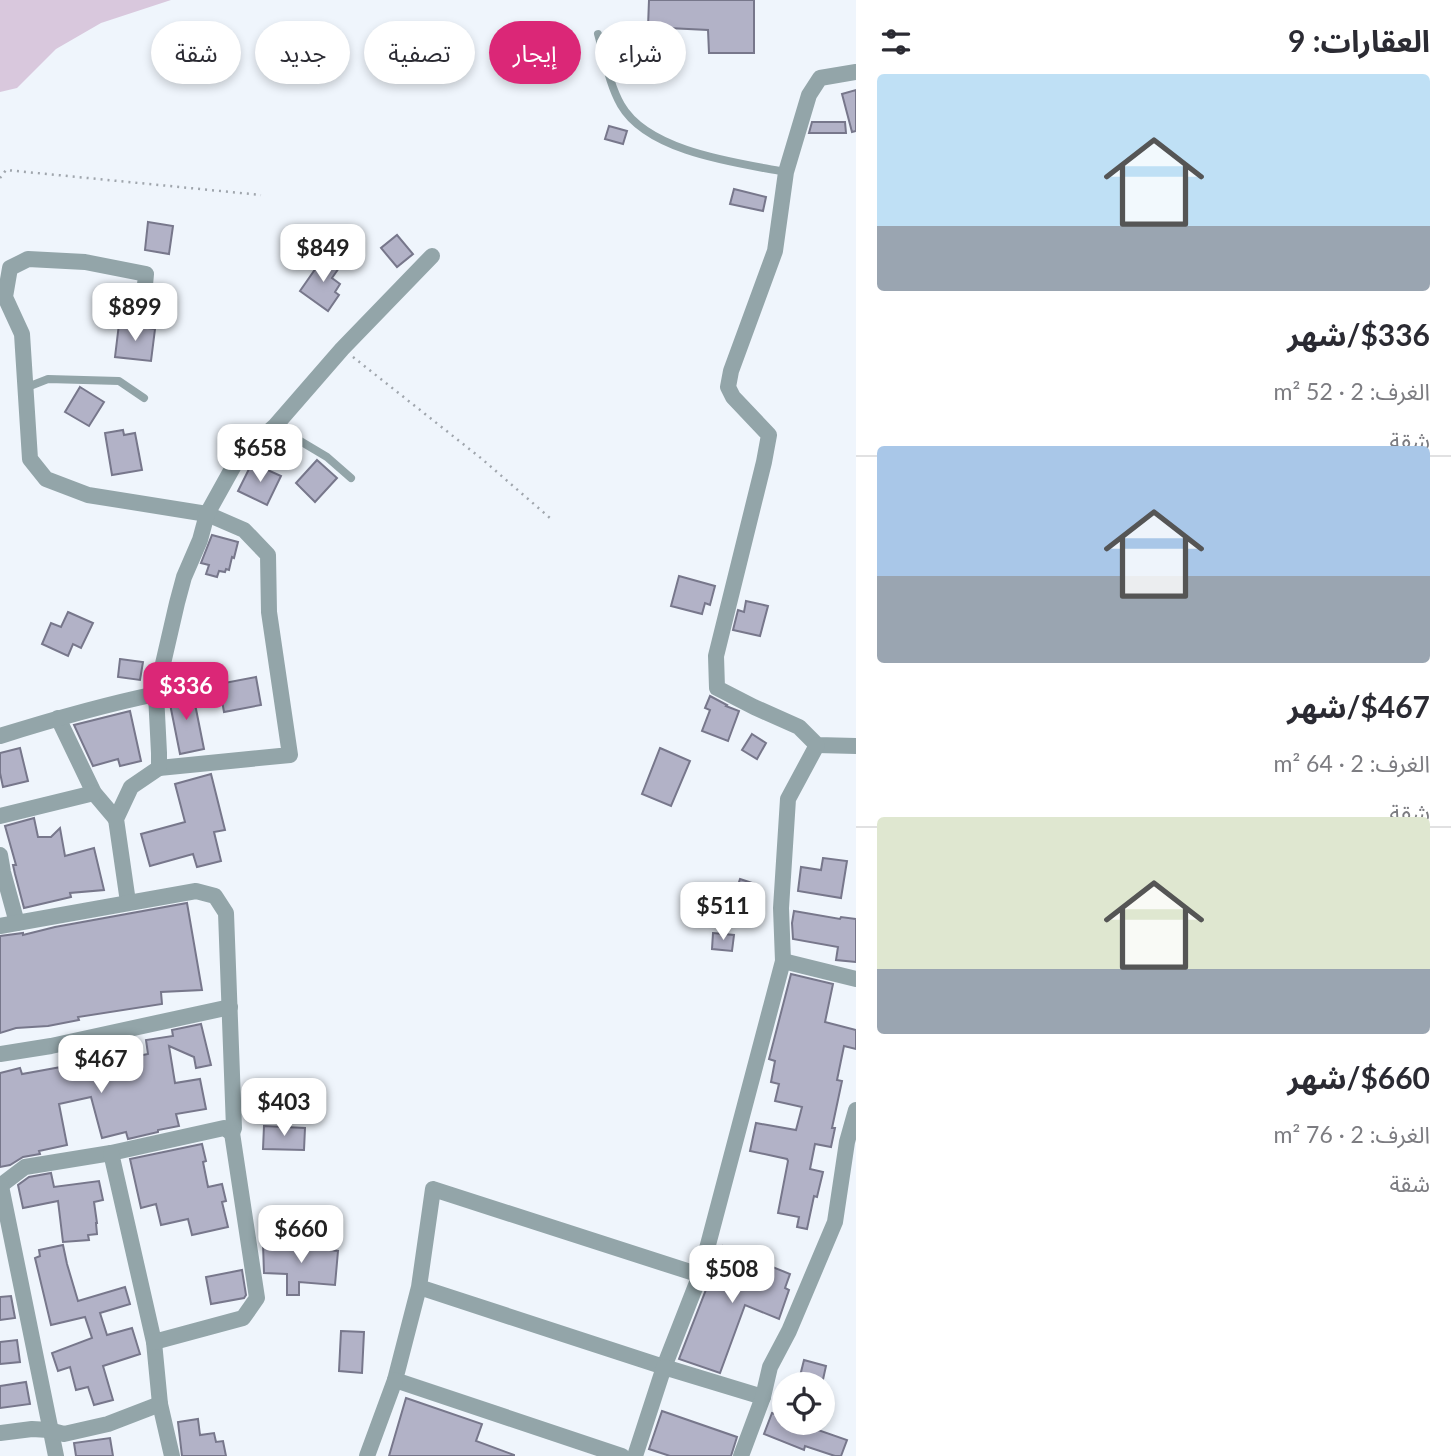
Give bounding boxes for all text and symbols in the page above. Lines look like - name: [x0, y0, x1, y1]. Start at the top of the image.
- chip: شقة: [151, 21, 241, 84]
- chip: جديد: [255, 21, 350, 84]
- chip: تصفية: [364, 21, 475, 84]
- chip: إيجار: [489, 21, 581, 84]
- chip: شراء: [595, 21, 686, 84]
- text: العقارات: 9: [1288, 22, 1430, 58]
- icon: filters: [877, 23, 915, 61]
- icon: home: [1091, 119, 1217, 245]
- pin: $849: [282, 224, 364, 284]
- text: $849: [296, 233, 350, 261]
- pin: $899: [94, 284, 176, 343]
- text: $899: [108, 292, 162, 320]
- text: $336/شهر: [1287, 316, 1430, 352]
- text: الغرف: 2 · 52 m²: [1274, 377, 1430, 405]
- pin: $658: [219, 424, 301, 484]
- text: شقة: [1389, 426, 1430, 454]
- text: $658: [233, 433, 287, 461]
- icon: home: [1091, 491, 1217, 617]
- pin: $336: [145, 662, 227, 722]
- text: $336: [159, 671, 213, 699]
- text: $467/شهر: [1287, 688, 1430, 724]
- text: الغرف: 2 · 64 m²: [1274, 749, 1430, 777]
- text: شقة: [1389, 798, 1430, 826]
- icon: home: [1091, 862, 1217, 988]
- pin: $511: [682, 883, 764, 942]
- text: $511: [696, 891, 750, 919]
- pin: $467: [60, 1036, 142, 1095]
- text: $467: [74, 1044, 128, 1072]
- text: $660/شهر: [1287, 1059, 1430, 1095]
- pin: $403: [243, 1078, 325, 1138]
- text: $403: [257, 1087, 311, 1115]
- text: الغرف: 2 · 76 m²: [1274, 1120, 1430, 1148]
- text: شقة: [1389, 1169, 1430, 1197]
- pin: $660: [260, 1206, 342, 1265]
- text: $660: [274, 1214, 328, 1242]
- pin: $508: [691, 1246, 773, 1305]
- text: $508: [705, 1254, 759, 1282]
- map controls: [772, 1372, 835, 1435]
- button: locate: [772, 1372, 835, 1435]

